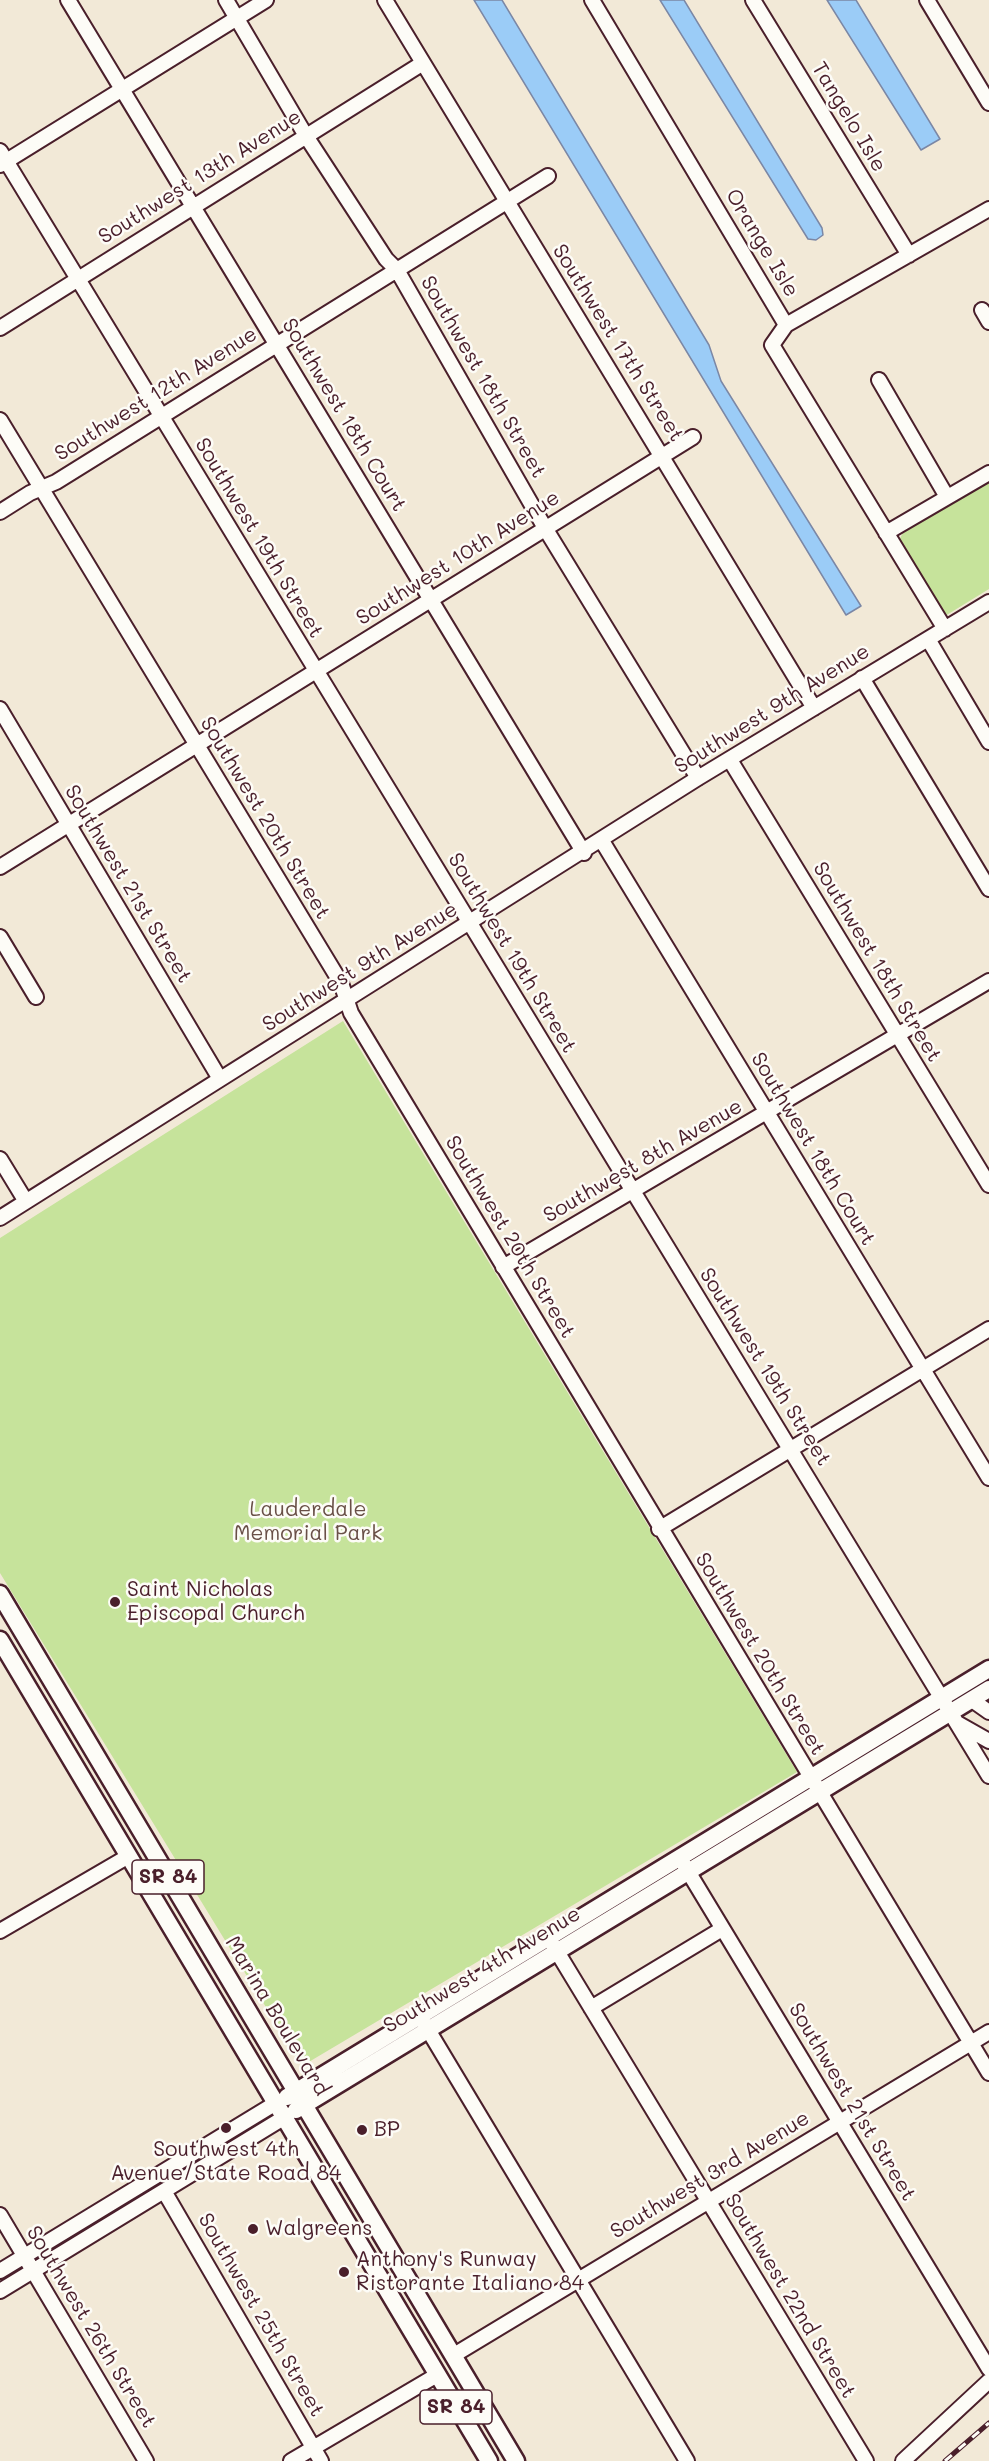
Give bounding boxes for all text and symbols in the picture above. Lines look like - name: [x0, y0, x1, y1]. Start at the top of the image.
- street label: Tangelo Isle: [806, 57, 892, 177]
- street label: Southwest 13th Avenue: [94, 104, 306, 250]
- street label: Orange Isle: [720, 184, 804, 302]
- street label: Southwest 17th Street: [547, 240, 689, 446]
- street label: Southwest 18th Street: [415, 272, 551, 482]
- street label: Southwest 18th Court: [276, 314, 412, 516]
- street label: Southwest 12th Avenue: [50, 321, 262, 467]
- street label: Southwest 19th Street: [189, 433, 329, 643]
- street label: Southwest 10th Avenue: [352, 485, 564, 631]
- street label: Southwest 9th Avenue: [670, 639, 874, 779]
- street label: Southwest 20th Street: [195, 712, 335, 924]
- street label: Southwest 21st Street: [59, 780, 197, 988]
- street label: Southwest 19th Street: [442, 848, 582, 1058]
- street label: Southwest 18th Street: [807, 857, 947, 1067]
- street label: Southwest 9th Avenue: [258, 897, 462, 1037]
- street label: Southwest 18th Court: [745, 1048, 881, 1250]
- street label: Southwest 8th Avenue: [539, 1094, 747, 1228]
- street label: Southwest 20th Street: [440, 1131, 580, 1343]
- street label: Southwest 19th Street: [694, 1263, 836, 1471]
- park label: Lauderdale Memorial Park: [234, 1497, 382, 1547]
- street label: Southwest 20th Street: [690, 1548, 830, 1760]
- place label: Saint Nicholas Episcopal Church: [127, 1577, 305, 1627]
- marker: Saint Nicholas Episcopal Church: [108, 1595, 122, 1609]
- road number: SR 84: [132, 1860, 204, 1894]
- street label: Southwest 4th Avenue: [379, 1901, 585, 2039]
- street label: Marina Boulevard: [219, 1932, 335, 2100]
- street label: Southwest 21st Street: [783, 1998, 921, 2206]
- street label: Southwest 3rd Avenue: [606, 2106, 814, 2244]
- place label: BP: [374, 2117, 400, 2143]
- marker: Southwest 4th Avenue/State Road 84: [219, 2121, 233, 2135]
- marker: BP: [355, 2123, 369, 2137]
- place label: Southwest 4th Avenue/State Road 84: [111, 2137, 341, 2187]
- street label: Southwest 22nd Street: [719, 2189, 861, 2403]
- street label: Southwest 25th Street: [192, 2209, 330, 2421]
- place label: Walgreens: [265, 2216, 372, 2242]
- street label: Southwest 26th Street: [21, 2221, 161, 2433]
- marker: Walgreens: [246, 2222, 260, 2236]
- place label: Anthony's Runway Ristorante Italiano 84: [356, 2247, 584, 2297]
- marker: Anthony's Runway Ristorante Italiano 84: [337, 2265, 351, 2279]
- road number: SR 84: [420, 2390, 492, 2424]

